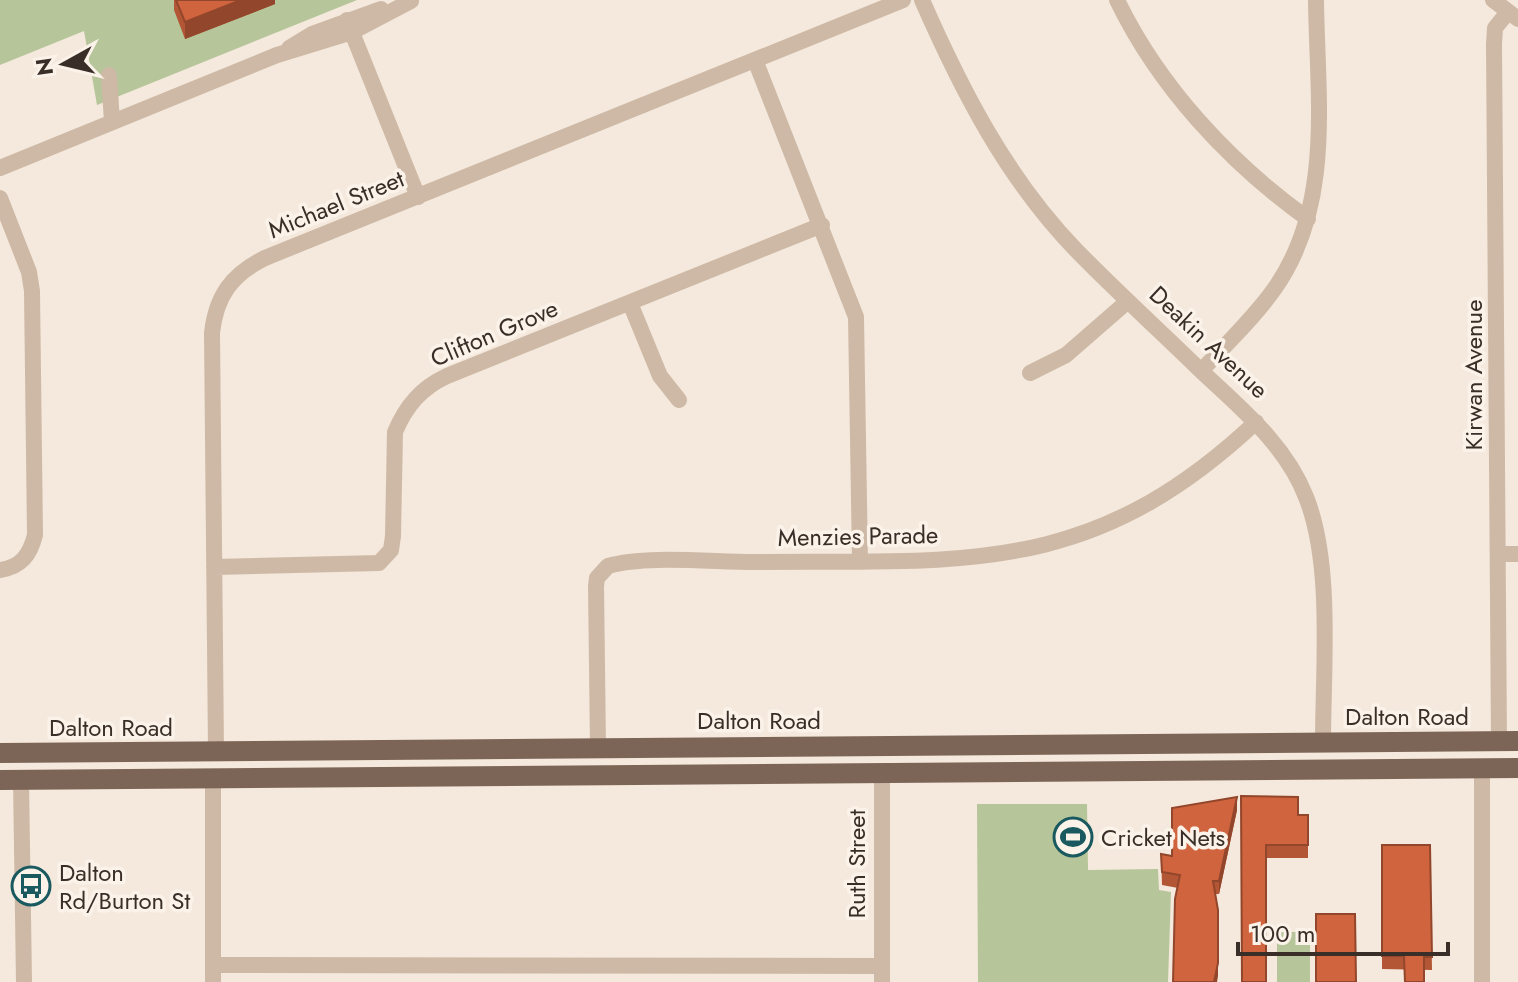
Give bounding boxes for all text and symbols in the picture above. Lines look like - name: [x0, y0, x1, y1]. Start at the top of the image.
- north arrow: [24, 24, 104, 104]
- text: N: [27, 56, 61, 78]
- street label: Michael Street: [263, 161, 409, 247]
- street label: Deakin Avenue: [1142, 278, 1276, 406]
- street label: Clifton Grove: [425, 290, 563, 376]
- street label: Kirwan Avenue: [1456, 299, 1491, 451]
- street label: Menzies Parade: [777, 517, 939, 555]
- street label: Dalton Road: [1345, 699, 1469, 734]
- street label: Dalton Road: [697, 703, 821, 738]
- street label: Dalton Road: [49, 710, 173, 745]
- street label: Ruth Street: [839, 809, 874, 918]
- sports icon: Cricket Nets: [1052, 816, 1094, 858]
- place label: Cricket Nets: [1101, 820, 1225, 855]
- place label: Dalton Rd/Burton St: [59, 855, 191, 918]
- bus stop icon: Dalton Rd/Burton St: [10, 865, 52, 907]
- scale bar: [1238, 906, 1448, 956]
- text: 100 m: [1250, 916, 1316, 951]

